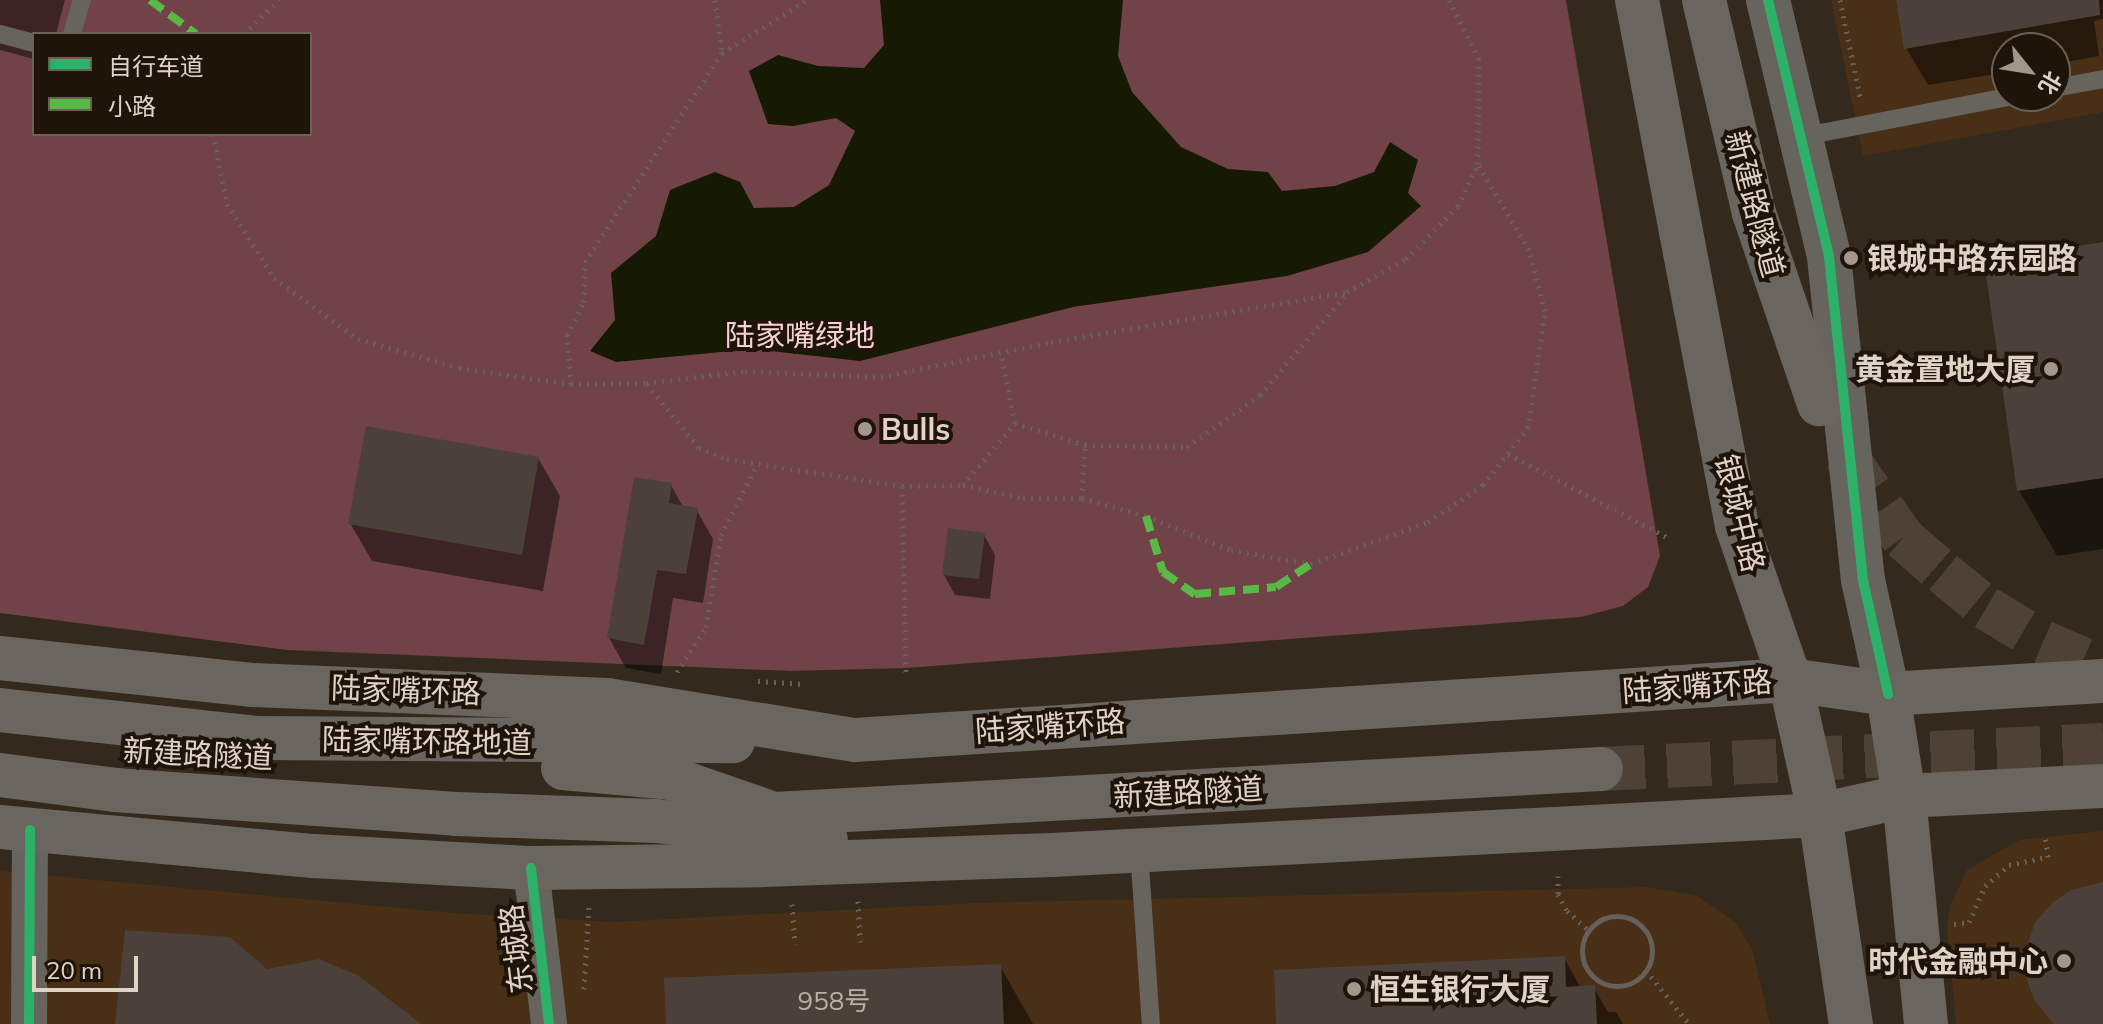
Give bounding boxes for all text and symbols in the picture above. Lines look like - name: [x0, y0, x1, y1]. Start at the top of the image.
- legend: [32, 32, 312, 136]
- north arrow: [1991, 32, 2071, 112]
- text: 自行车道: [108, 51, 204, 81]
- text: 北: [2032, 66, 2068, 100]
- text: 小路: [108, 91, 156, 121]
- street label: 新建路隧道: [1718, 127, 1792, 281]
- place label: 银城中路东园路: [1867, 240, 2077, 276]
- marker: 银城中路东园路: [1842, 249, 1860, 267]
- park label: 陆家嘴绿地: [725, 317, 875, 353]
- place label: 黄金置地大厦: [1855, 351, 2035, 387]
- marker: 黄金置地大厦: [2042, 360, 2060, 378]
- place label: Bulls: [881, 411, 950, 447]
- marker: Bulls: [856, 420, 874, 438]
- street label: 银城中路: [1708, 450, 1772, 576]
- street label: 陆家嘴环路: [1621, 663, 1773, 709]
- street label: 陆家嘴环路: [330, 669, 482, 711]
- street label: 陆家嘴环路: [974, 703, 1126, 749]
- street label: 陆家嘴环路地道: [322, 721, 532, 761]
- street label: 新建路隧道: [122, 732, 274, 776]
- street label: 新建路隧道: [1112, 770, 1264, 814]
- street label: 东城路: [493, 902, 539, 996]
- scale bar: [36, 940, 142, 990]
- place label: 时代金融中心: [1868, 943, 2048, 979]
- marker: 时代金融中心: [2055, 952, 2073, 970]
- text: 20 m: [46, 955, 102, 985]
- place label: 恒生银行大厦: [1370, 971, 1550, 1007]
- marker: 恒生银行大厦: [1345, 980, 1363, 998]
- house number: 958号: [798, 985, 870, 1017]

